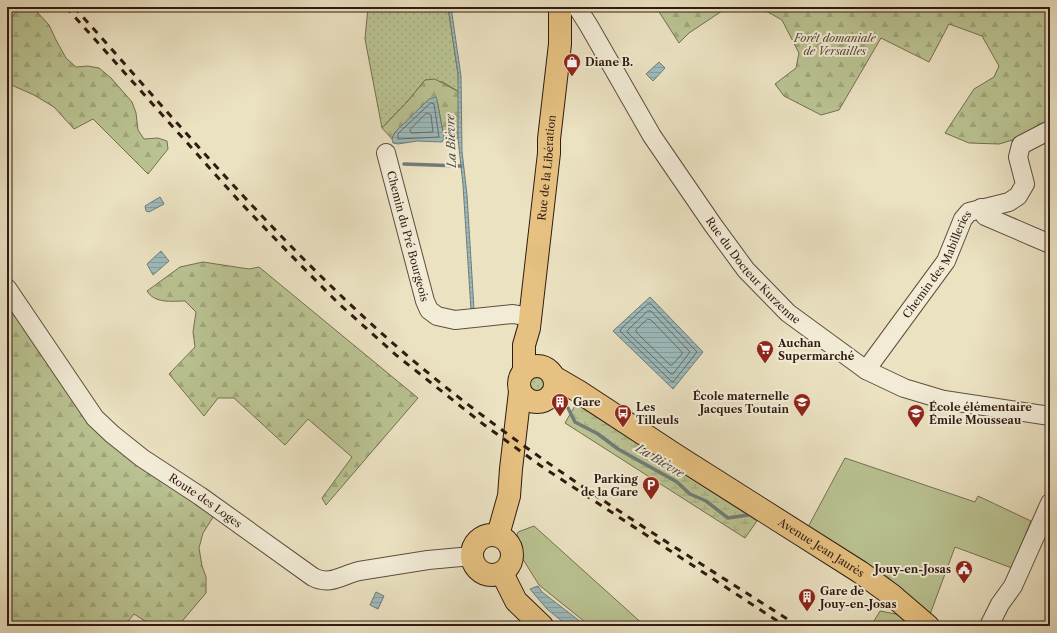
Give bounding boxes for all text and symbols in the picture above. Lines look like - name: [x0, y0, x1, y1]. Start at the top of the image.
- park label: Forêt domaniale de Versailles: [793, 31, 877, 58]
- shop icon: Diane B.: [562, 52, 582, 77]
- place label: Diane B.: [585, 55, 633, 69]
- water label: La Bièvre: [442, 113, 459, 169]
- street label: Rue de la Libération: [534, 114, 559, 221]
- street label: Chemin du Pré Bourgeois: [384, 169, 432, 303]
- street label: Chemin des Mabilleries: [899, 207, 975, 321]
- street label: Rue du Docteur Kurzenne: [703, 214, 803, 327]
- place label: Auchan Supermarché: [777, 336, 855, 363]
- supermarket icon: Auchan Supermarché: [755, 339, 775, 364]
- place label: École maternelle Jacques Toutain: [693, 389, 789, 416]
- building icon: Gare: [550, 392, 570, 417]
- school or university icon: École maternelle Jacques Toutain: [792, 392, 812, 417]
- place label: Gare: [573, 395, 601, 409]
- place label: Les Tilleuls: [636, 400, 679, 427]
- place label: École élémentaire Émile Mousseau: [929, 400, 1032, 427]
- bus stop icon: Les Tilleuls: [613, 403, 633, 428]
- school or university icon: École élémentaire Émile Mousseau: [906, 403, 926, 428]
- water label: La Bièvre: [632, 440, 688, 482]
- street label: Route des Loges: [166, 470, 245, 531]
- place label: Parking de la Gare: [581, 472, 639, 499]
- parking icon: Parking de la Gare: [641, 475, 661, 500]
- street label: Avenue Jean Jaurès: [775, 514, 867, 580]
- public building icon: Jouy-en-Josas: [954, 559, 974, 584]
- place label: Jouy-en-Josas: [873, 562, 951, 576]
- place label: Gare de Jouy-en-Josas: [818, 584, 897, 611]
- building icon: Gare de Jouy-en-Josas: [797, 587, 817, 612]

